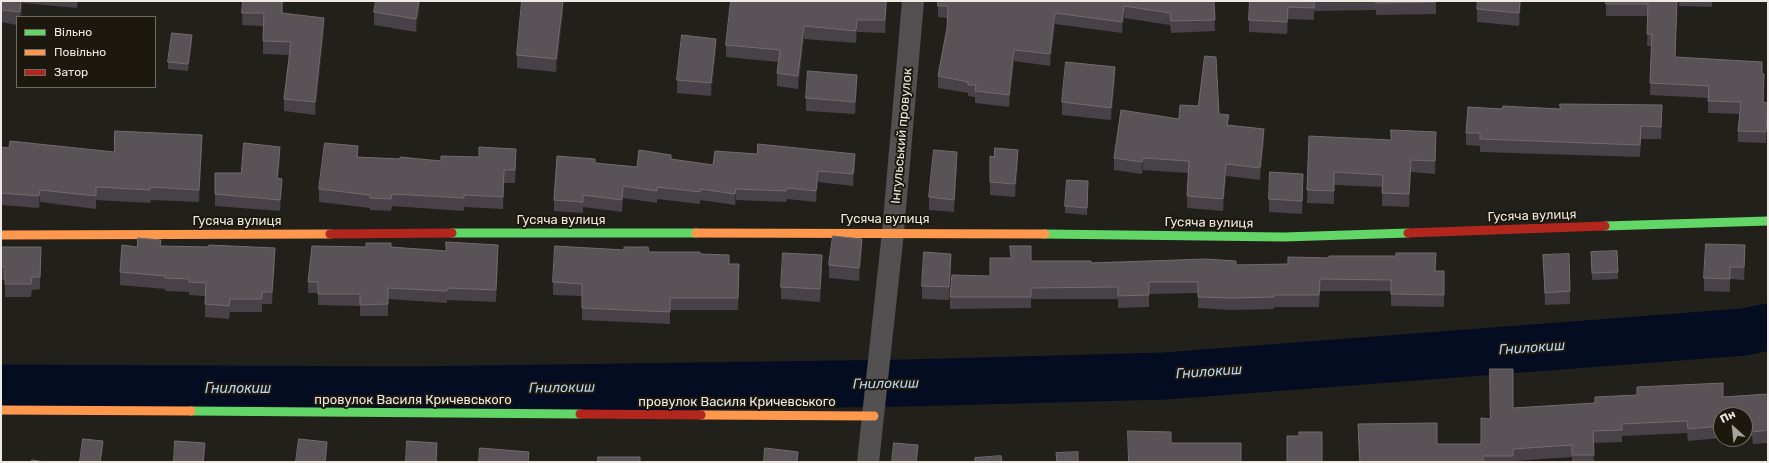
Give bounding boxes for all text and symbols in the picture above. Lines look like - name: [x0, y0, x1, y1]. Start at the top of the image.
- legend: [16, 16, 156, 88]
- text: Вільно: [54, 25, 92, 39]
- text: Повільно: [54, 45, 106, 59]
- text: Затор: [54, 65, 88, 79]
- street label: Інгульський провулок: [888, 67, 916, 205]
- street label: Гусяча вулиця: [1487, 207, 1577, 225]
- street label: Гусяча вулиця: [840, 211, 930, 227]
- street label: Гусяча вулиця: [516, 212, 606, 228]
- street label: Гусяча вулиця: [192, 213, 282, 229]
- street label: Гусяча вулиця: [1164, 214, 1254, 232]
- water label: Гнилокиш: [1498, 337, 1566, 359]
- water label: Гнилокиш: [1175, 361, 1243, 383]
- water label: Гнилокиш: [853, 375, 919, 393]
- water label: Гнилокиш: [529, 379, 595, 397]
- water label: Гнилокиш: [205, 381, 271, 397]
- street label: провулок Василя Кричевського: [314, 392, 512, 408]
- street label: провулок Василя Кричевського: [638, 394, 836, 410]
- north arrow: [1713, 407, 1753, 447]
- text: Пн: [1718, 408, 1738, 426]

